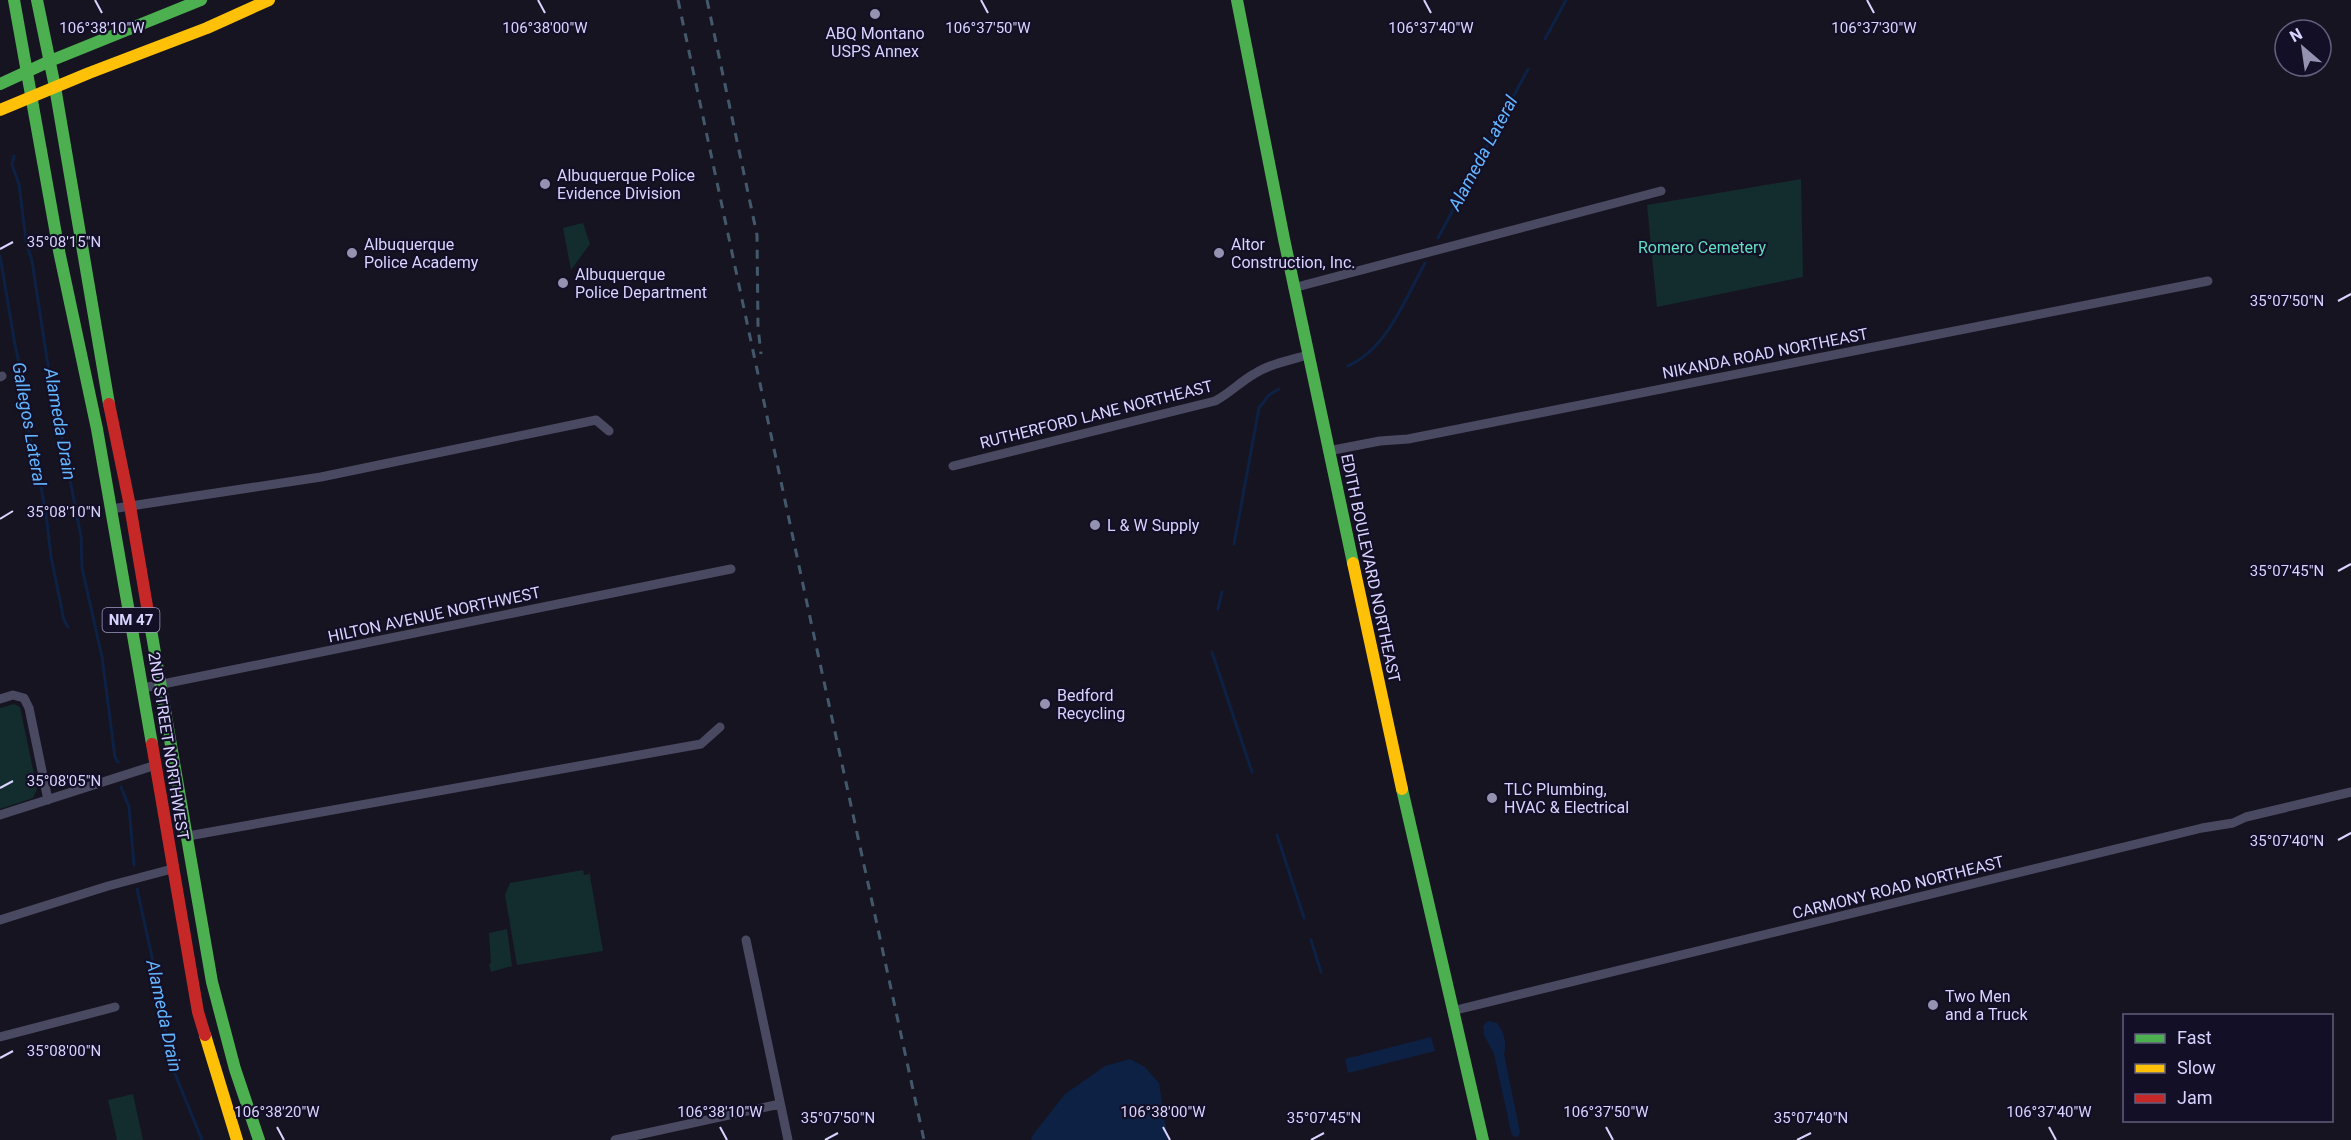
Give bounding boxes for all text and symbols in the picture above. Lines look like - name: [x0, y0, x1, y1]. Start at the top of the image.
- marker: ABQ Montano USPS Annex: [868, 7, 882, 21]
- north arrow: [2273, 18, 2333, 78]
- text: 106°38'10"W: [59, 19, 145, 37]
- text: 106°38'00"W: [502, 19, 588, 37]
- text: 106°37'50"W: [945, 19, 1031, 37]
- text: 106°37'40"W: [1388, 19, 1474, 37]
- text: 106°37'30"W: [1831, 19, 1917, 37]
- place label: ABQ Montano USPS Annex: [825, 24, 925, 61]
- text: N: [2286, 24, 2306, 46]
- water label: Alameda Lateral: [1443, 91, 1522, 214]
- place label: Albuquerque Police Evidence Division: [557, 166, 695, 203]
- marker: Albuquerque Police Evidence Division: [538, 177, 552, 191]
- text: 35°08'15"N: [27, 233, 101, 251]
- place label: Albuquerque Police Academy: [364, 235, 479, 272]
- place label: Altor Construction, Inc.: [1231, 235, 1355, 272]
- park label: Romero Cemetery: [1638, 238, 1766, 257]
- marker: Albuquerque Police Academy: [345, 246, 359, 260]
- marker: Altor Construction, Inc.: [1212, 246, 1226, 260]
- place label: Albuquerque Police Department: [575, 265, 707, 302]
- marker: Albuquerque Police Department: [556, 276, 570, 290]
- text: 35°07'50"N: [2250, 292, 2324, 310]
- street label: NIKANDA ROAD NORTHEAST: [1661, 324, 1870, 383]
- water label: Gallegos Lateral: [8, 360, 51, 488]
- water label: Alameda Drain: [40, 365, 81, 482]
- street label: RUTHERFORD LANE NORTHEAST: [978, 376, 1215, 453]
- street label: EDITH BOULEVARD NORTHEAST: [1337, 452, 1404, 685]
- text: 35°08'10"N: [27, 503, 101, 521]
- place label: L & W Supply: [1107, 516, 1200, 535]
- marker: L & W Supply: [1088, 518, 1102, 532]
- text: 35°07'45"N: [2250, 562, 2324, 580]
- street label: HILTON AVENUE NORTHWEST: [326, 583, 543, 646]
- road number: NM 47: [102, 608, 160, 632]
- street label: 2ND STREET NORTHWEST: [144, 651, 193, 842]
- place label: Bedford Recycling: [1057, 686, 1125, 723]
- marker: Bedford Recycling: [1038, 697, 1052, 711]
- text: 35°08'05"N: [27, 772, 101, 790]
- place label: TLC Plumbing, HVAC & Electrical: [1504, 780, 1629, 817]
- marker: TLC Plumbing, HVAC & Electrical: [1485, 791, 1499, 805]
- text: 35°07'40"N: [2250, 832, 2324, 850]
- street label: CARMONY ROAD NORTHEAST: [1790, 852, 2006, 923]
- water label: Alameda Drain: [142, 957, 187, 1074]
- place label: Two Men and a Truck: [1945, 987, 2028, 1024]
- marker: Two Men and a Truck: [1926, 998, 1940, 1012]
- legend: [2123, 1014, 2333, 1122]
- text: Fast: [2177, 1027, 2212, 1048]
- text: 35°08'00"N: [27, 1042, 101, 1060]
- text: Slow: [2177, 1057, 2216, 1078]
- text: Jam: [2177, 1087, 2213, 1108]
- text: 106°38'20"W: [234, 1103, 320, 1121]
- text: 106°38'10"W: [677, 1103, 763, 1121]
- text: 106°38'00"W: [1120, 1103, 1206, 1121]
- text: 106°37'50"W: [1563, 1103, 1649, 1121]
- text: 106°37'40"W: [2006, 1103, 2092, 1121]
- text: 35°07'50"N: [801, 1109, 875, 1127]
- text: 35°07'45"N: [1287, 1109, 1361, 1127]
- text: 35°07'40"N: [1774, 1109, 1848, 1127]

